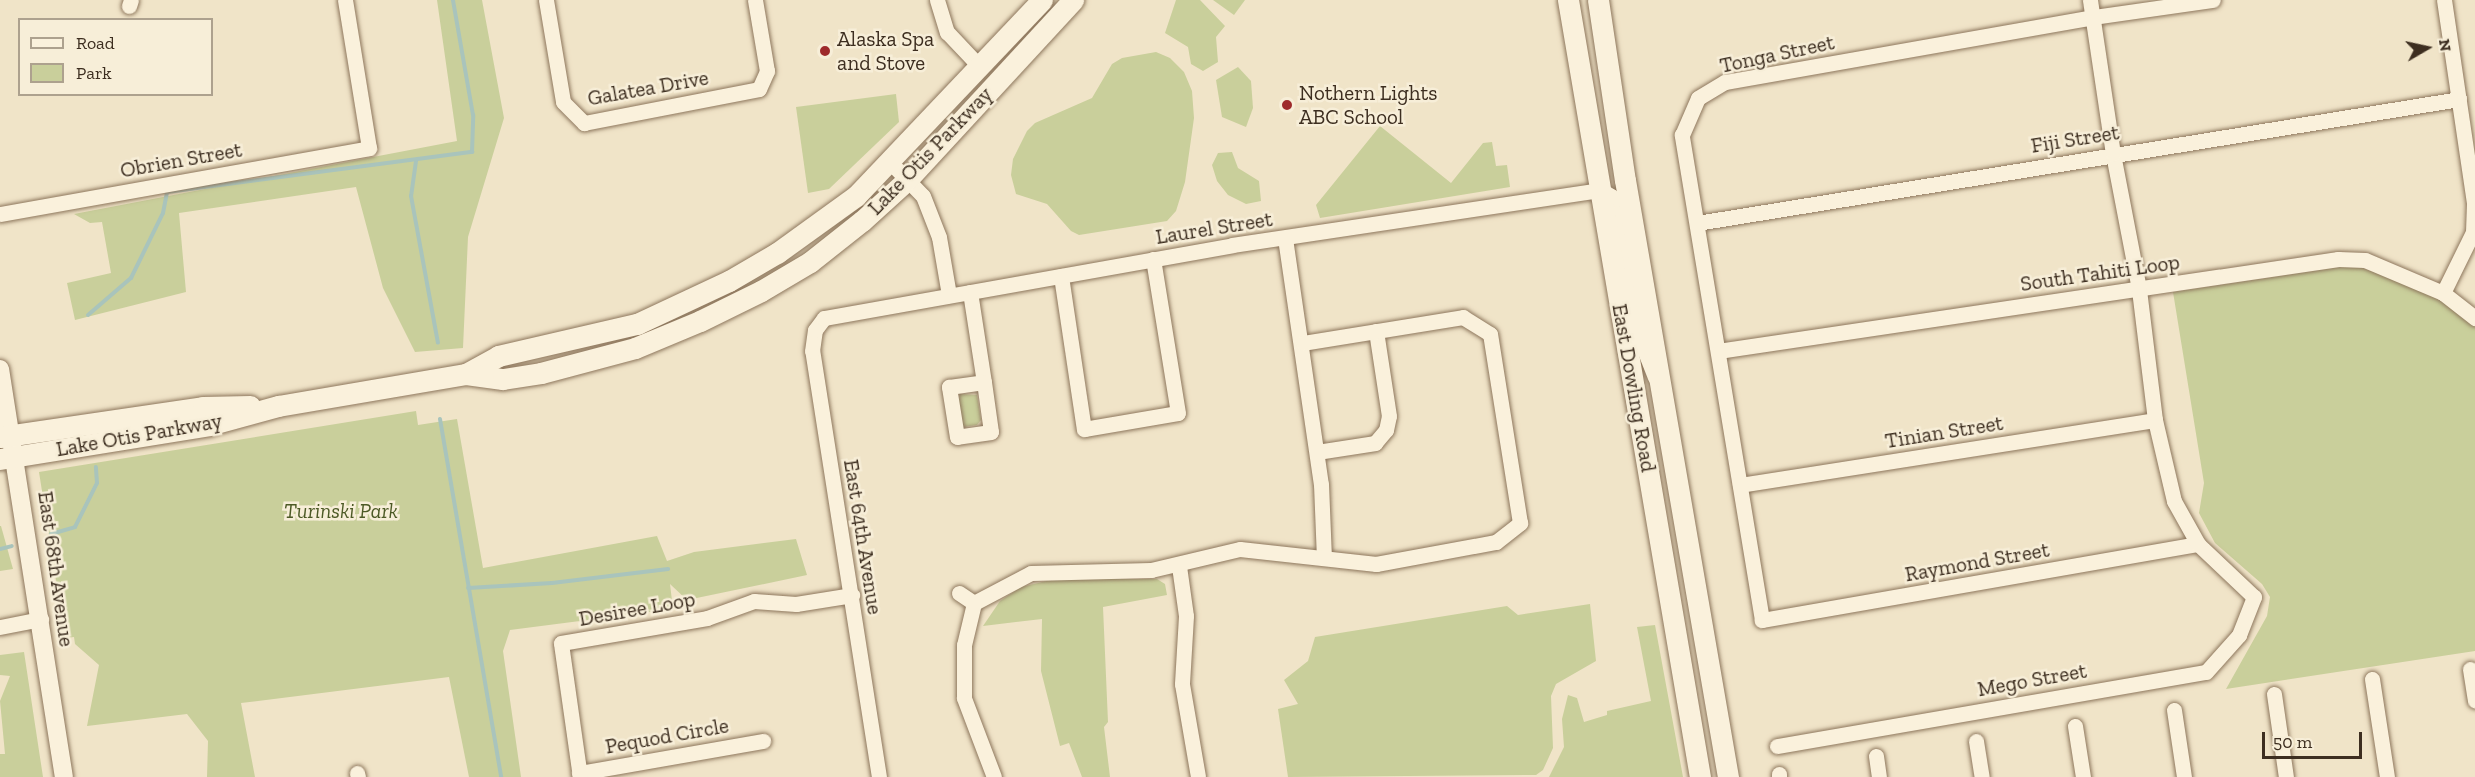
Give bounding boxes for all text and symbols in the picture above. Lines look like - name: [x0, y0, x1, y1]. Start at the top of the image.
- legend: [18, 18, 213, 96]
- north arrow: [2397, 18, 2457, 78]
- place label: Alaska Spa and Stove: [837, 26, 934, 76]
- street label: Tonga Street: [1718, 30, 1836, 78]
- text: Road: [76, 32, 115, 54]
- text: N: [2435, 38, 2456, 53]
- marker: Alaska Spa and Stove: [818, 44, 832, 58]
- text: Park: [76, 62, 112, 84]
- street label: Galatea Drive: [586, 65, 710, 111]
- place label: Nothern Lights ABC School: [1299, 80, 1437, 130]
- street label: Lake Otis Parkway: [863, 82, 997, 220]
- marker: Nothern Lights ABC School: [1280, 98, 1294, 112]
- street label: Fiji Street: [2029, 120, 2121, 158]
- street label: Obrien Street: [118, 137, 244, 183]
- street label: Laurel Street: [1154, 206, 1274, 250]
- street label: South Tahiti Loop: [2018, 249, 2182, 297]
- street label: East Dowling Road: [1607, 302, 1661, 474]
- street label: Lake Otis Parkway: [54, 408, 224, 462]
- street label: Tinian Street: [1883, 410, 2005, 454]
- street label: East 64th Avenue: [838, 457, 888, 617]
- street label: East 68th Avenue: [33, 489, 79, 649]
- park label: Turinski Park: [284, 498, 398, 524]
- street label: Raymond Street: [1903, 537, 2051, 587]
- street label: Desiree Loop: [577, 586, 697, 632]
- street label: Mego Street: [1976, 658, 2088, 702]
- street label: Pequod Circle: [603, 713, 731, 759]
- scale bar: [2265, 720, 2366, 758]
- text: 50 m: [2273, 731, 2312, 753]

